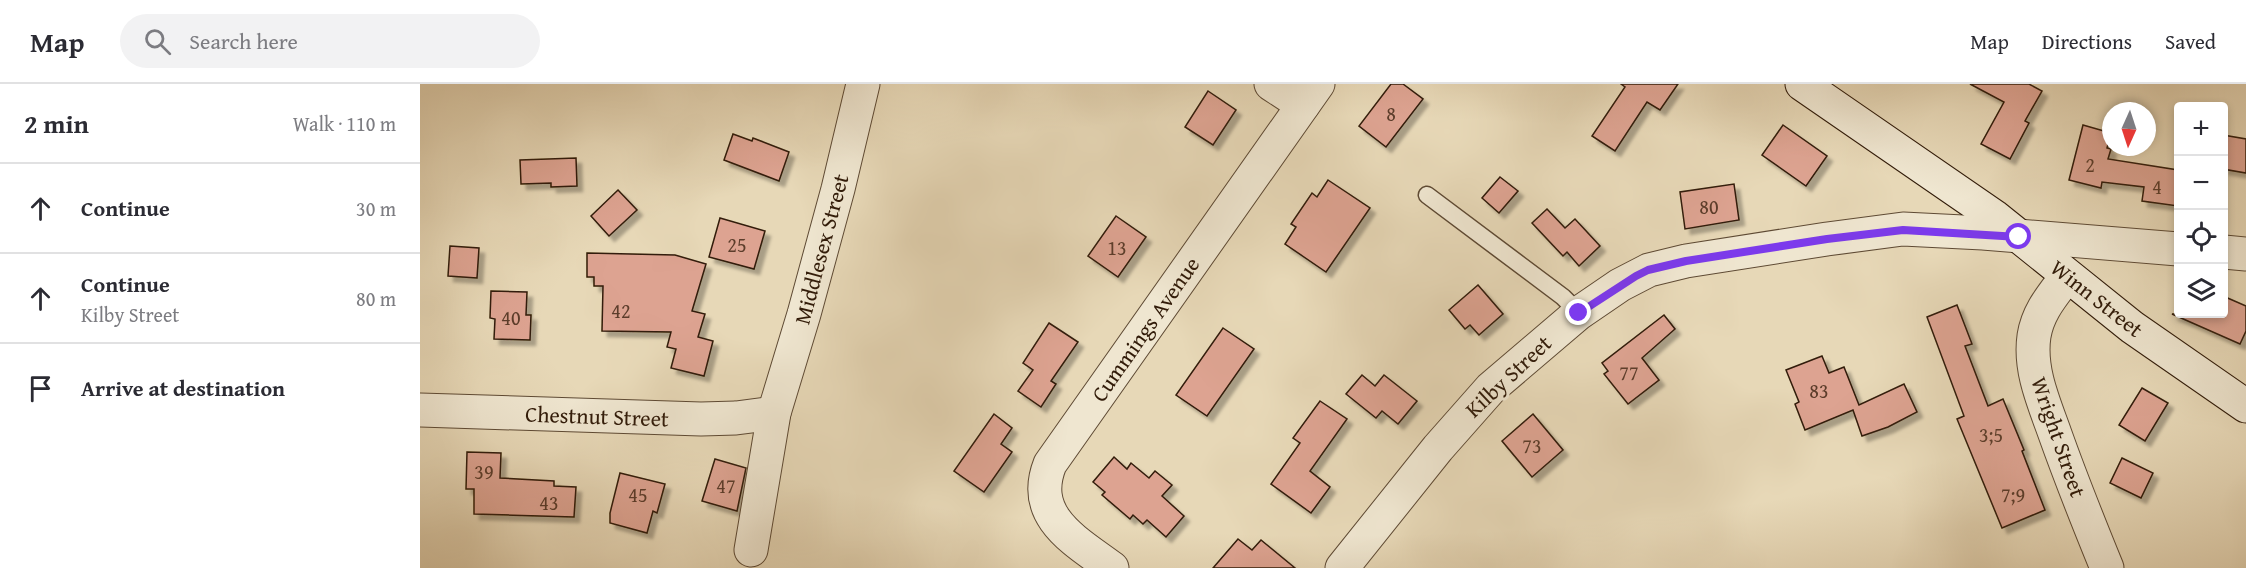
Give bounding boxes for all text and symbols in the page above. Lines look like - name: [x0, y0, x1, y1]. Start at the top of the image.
- search box: [120, 14, 540, 68]
- text: Map: [30, 21, 84, 62]
- icon: search: [141, 25, 174, 58]
- text: Search here: [189, 25, 298, 57]
- text: Map: [1970, 26, 2009, 57]
- text: Directions: [2042, 26, 2132, 57]
- text: Saved: [2165, 26, 2216, 57]
- house number: 8: [1386, 99, 1396, 128]
- north arrow: [2102, 102, 2156, 156]
- map controls: [2174, 102, 2228, 318]
- button: +: [2174, 102, 2228, 156]
- text: 2 min: [24, 104, 89, 143]
- text: Walk · 110 m: [293, 109, 396, 138]
- house number: 2: [2085, 150, 2095, 179]
- button: −: [2174, 156, 2228, 210]
- street label: Middlesex Street: [786, 170, 857, 328]
- house number: 4: [2152, 172, 2162, 201]
- icon: ahead: [24, 192, 57, 225]
- text: Continue: [81, 192, 170, 224]
- house number: 80: [1699, 192, 1719, 221]
- text: 30 m: [356, 194, 396, 223]
- button: locate: [2174, 210, 2228, 264]
- route start: [2005, 223, 2031, 249]
- house number: 25: [727, 230, 747, 259]
- house number: 13: [1107, 233, 1127, 262]
- street label: Cummings Avenue: [1083, 250, 1207, 408]
- street label: Winn Street: [2044, 252, 2150, 345]
- button: layers: [2174, 264, 2228, 318]
- text: Continue: [81, 268, 170, 300]
- icon: ahead: [24, 282, 57, 315]
- text: 80 m: [356, 284, 396, 313]
- house number: 42: [611, 296, 631, 325]
- route end: [1565, 299, 1591, 325]
- text: Kilby Street: [81, 300, 179, 329]
- house number: 40: [501, 303, 521, 332]
- street label: Kilby Street: [1458, 327, 1559, 425]
- house number: 77: [1619, 358, 1639, 387]
- icon: arrive: [24, 372, 57, 405]
- text: Arrive at destination: [81, 372, 285, 404]
- street label: Wright Street: [2023, 372, 2095, 502]
- house number: 83: [1809, 376, 1829, 405]
- street label: Chestnut Street: [525, 398, 670, 435]
- house number: 3;5: [1979, 420, 2003, 449]
- house number: 73: [1522, 431, 1542, 460]
- house number: 39: [474, 457, 494, 486]
- house number: 47: [716, 471, 736, 500]
- house number: 45: [628, 480, 648, 509]
- house number: 7;9: [2001, 480, 2025, 509]
- house number: 43: [539, 488, 559, 517]

